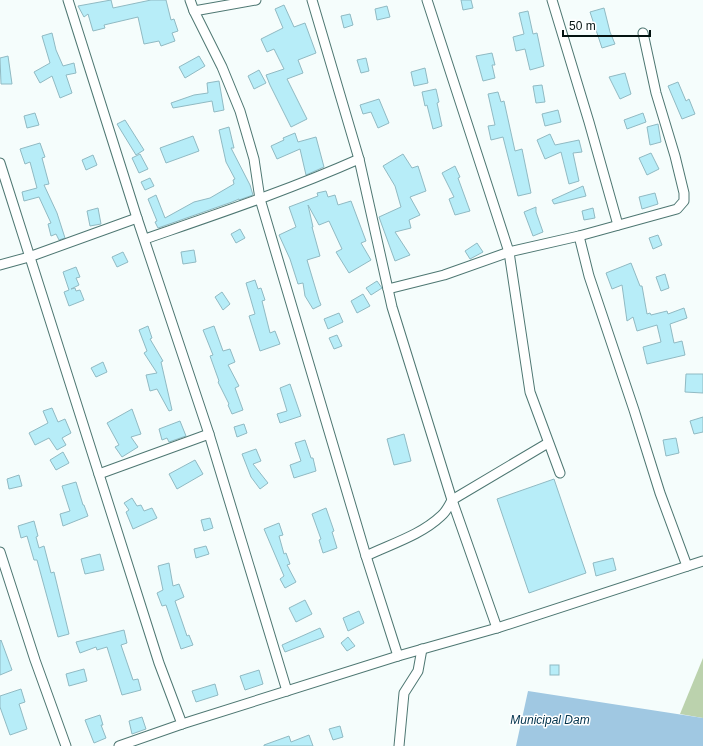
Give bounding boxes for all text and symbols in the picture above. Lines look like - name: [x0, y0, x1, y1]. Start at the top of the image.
- scale bar: [563, 12, 650, 38]
- text: 50 m: [569, 19, 596, 33]
- water label: Municipal Dam: [510, 713, 590, 727]

